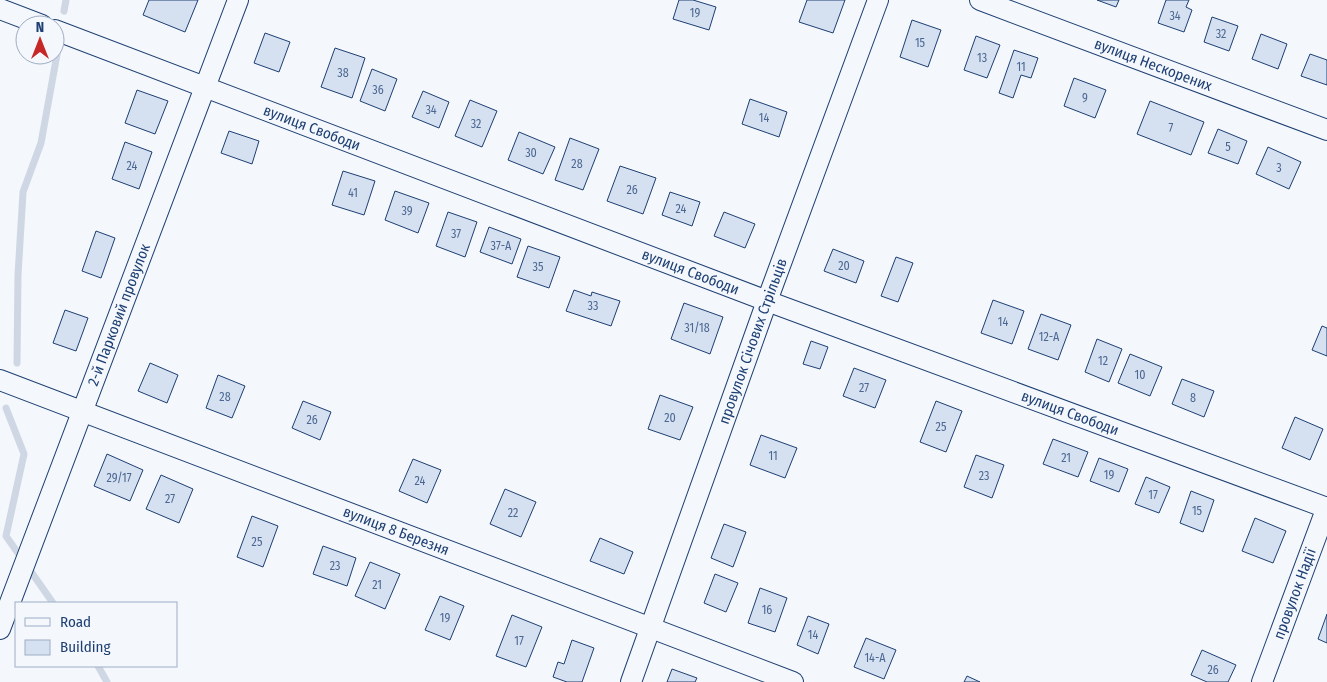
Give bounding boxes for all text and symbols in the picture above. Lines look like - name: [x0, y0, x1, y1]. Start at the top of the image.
- house number: 19: [690, 6, 700, 20]
- house number: 34: [1169, 9, 1181, 23]
- north arrow: [15, 15, 65, 65]
- text: N: [36, 19, 44, 36]
- house number: 32: [1216, 27, 1226, 41]
- street label: вулиця Нескорених: [1092, 35, 1215, 95]
- house number: 15: [915, 36, 926, 50]
- house number: 13: [977, 51, 987, 65]
- house number: 11: [1016, 60, 1026, 74]
- house number: 38: [337, 66, 349, 80]
- house number: 36: [372, 83, 384, 97]
- house number: 9: [1082, 91, 1088, 105]
- street label: вулиця Свободи: [261, 101, 363, 154]
- house number: 34: [425, 103, 437, 117]
- house number: 14: [759, 111, 769, 125]
- house number: 32: [471, 117, 481, 131]
- house number: 7: [1169, 121, 1174, 135]
- house number: 5: [1225, 140, 1231, 154]
- house number: 30: [525, 146, 537, 160]
- house number: 28: [571, 157, 583, 171]
- house number: 24: [127, 159, 138, 173]
- house number: 3: [1276, 161, 1282, 175]
- house number: 26: [626, 183, 638, 197]
- house number: 41: [348, 186, 358, 200]
- house number: 24: [676, 202, 687, 216]
- house number: 39: [401, 204, 413, 218]
- house number: 37: [451, 227, 461, 241]
- house number: 37-А: [491, 239, 512, 253]
- street label: 2-й Парковий провулок: [84, 241, 154, 388]
- street label: вулиця Свободи: [639, 245, 742, 299]
- street label: провулок Січових Стрільців: [715, 256, 791, 426]
- house number: 20: [838, 259, 850, 273]
- house number: 35: [533, 260, 544, 274]
- house number: 33: [588, 299, 598, 313]
- house number: 14: [998, 315, 1008, 329]
- house number: 31/18: [684, 321, 710, 335]
- house number: 12-А: [1039, 330, 1060, 344]
- house number: 12: [1098, 354, 1108, 368]
- house number: 10: [1135, 368, 1145, 382]
- house number: 27: [859, 381, 869, 395]
- street label: вулиця Свободи: [1019, 387, 1121, 439]
- house number: 28: [219, 390, 231, 404]
- house number: 8: [1190, 391, 1196, 405]
- house number: 20: [664, 411, 676, 425]
- house number: 26: [306, 413, 318, 427]
- house number: 25: [936, 420, 947, 434]
- house number: 11: [768, 449, 778, 463]
- house number: 21: [1061, 451, 1071, 465]
- house number: 19: [1104, 468, 1114, 482]
- house number: 23: [979, 469, 989, 483]
- house number: 29/17: [107, 471, 132, 485]
- house number: 24: [415, 474, 426, 488]
- house number: 17: [1148, 488, 1158, 502]
- house number: 27: [165, 492, 175, 506]
- street label: вулиця 8 Березня: [341, 503, 452, 559]
- house number: 15: [1192, 504, 1203, 518]
- house number: 22: [508, 506, 518, 520]
- house number: 25: [252, 535, 263, 549]
- street label: провулок Надії: [1270, 545, 1320, 642]
- house number: 23: [330, 559, 340, 573]
- house number: 21: [372, 578, 382, 592]
- legend: [15, 602, 178, 667]
- house number: 16: [762, 603, 772, 617]
- house number: 19: [440, 611, 450, 625]
- text: Road: [60, 613, 91, 631]
- house number: 14: [808, 628, 818, 642]
- house number: 17: [514, 634, 524, 648]
- text: Building: [60, 638, 111, 656]
- house number: 14-А: [864, 651, 886, 665]
- house number: 26: [1207, 663, 1219, 677]

